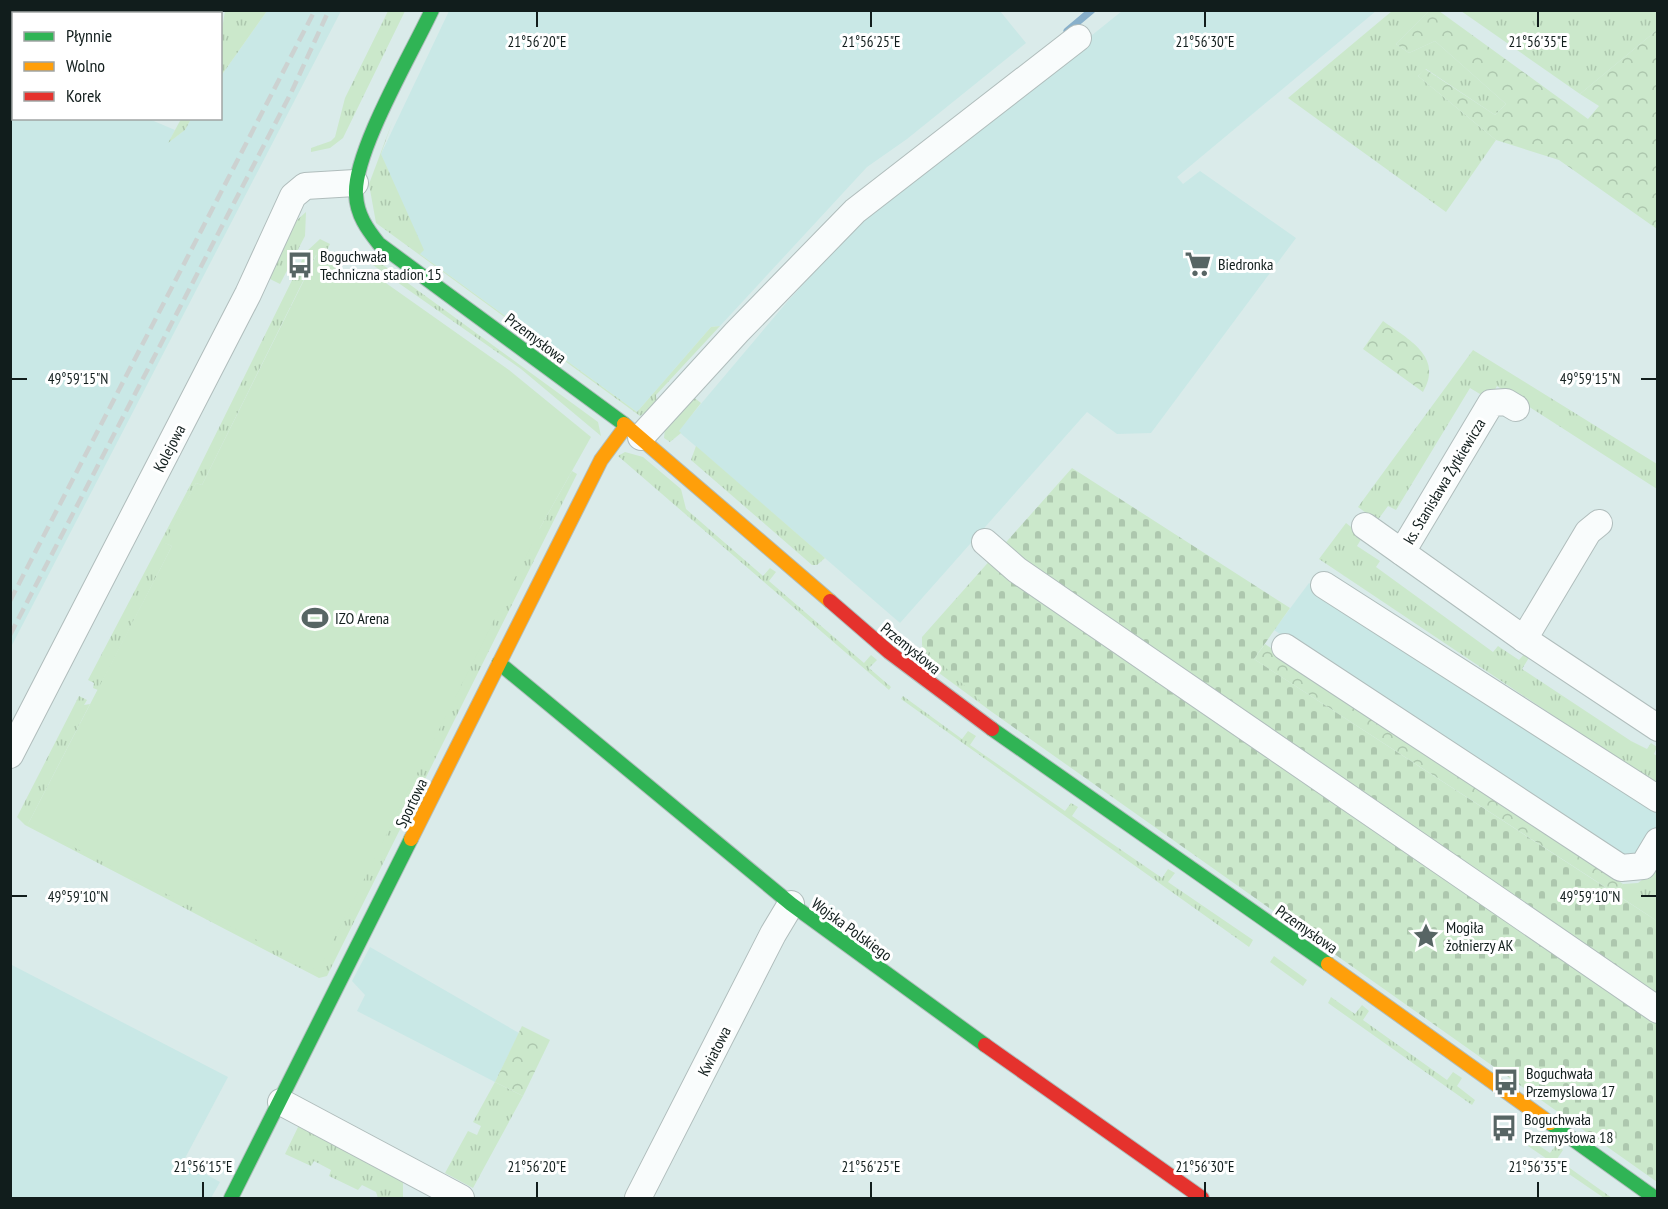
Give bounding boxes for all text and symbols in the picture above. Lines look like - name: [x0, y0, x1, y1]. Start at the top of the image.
- legend: [12, 12, 222, 120]
- text: Płynnie: [66, 24, 112, 47]
- text: 21°56'20"E: [507, 32, 567, 51]
- text: 21°56'25"E: [841, 32, 901, 51]
- text: 21°56'30"E: [1175, 32, 1235, 51]
- text: 21°56'35"E: [1508, 32, 1568, 51]
- text: Wolno: [66, 54, 105, 77]
- text: Korek: [66, 84, 101, 107]
- place label: Boguchwała Techniczna stadion 15: [320, 246, 442, 284]
- supermarket icon: Biedronka: [1183, 249, 1213, 279]
- bus stop icon: Boguchwała Techniczna stadion 15: [285, 250, 315, 280]
- place label: Biedronka: [1218, 254, 1273, 274]
- street label: Przemysłowa: [501, 308, 571, 368]
- text: 49°59'15"N: [48, 369, 108, 388]
- text: 49°59'15"N: [1560, 369, 1620, 388]
- street label: ks. Stanisława Żytkiewicza: [1399, 414, 1489, 548]
- street label: Kolejowa: [149, 421, 189, 475]
- sports icon: IZO Arena: [300, 603, 330, 633]
- place label: IZO Arena: [335, 608, 389, 628]
- street label: Przemysłowa: [877, 618, 945, 678]
- street label: Sportowa: [391, 775, 431, 831]
- text: 49°59'10"N: [48, 887, 108, 906]
- text: 49°59'10"N: [1560, 887, 1620, 906]
- street label: Wojska Polskiego: [808, 893, 896, 965]
- street label: Przemysłowa: [1272, 900, 1342, 958]
- place label: Mogiła żołnierzy AK: [1446, 917, 1513, 955]
- place icon: Mogiła żołnierzy AK: [1411, 921, 1441, 951]
- street label: Kwiatowa: [693, 1023, 735, 1079]
- place label: Boguchwała Przemyslowa 17: [1526, 1063, 1615, 1101]
- bus stop icon: Boguchwała Przemyslowa 17: [1491, 1067, 1521, 1097]
- place label: Boguchwała Przemysłowa 18: [1524, 1109, 1613, 1147]
- bus stop icon: Boguchwała Przemysłowa 18: [1489, 1113, 1519, 1143]
- text: 21°56'15"E: [173, 1157, 233, 1176]
- text: 21°56'20"E: [507, 1157, 567, 1176]
- text: 21°56'25"E: [841, 1157, 901, 1176]
- text: 21°56'30"E: [1175, 1157, 1235, 1176]
- text: 21°56'35"E: [1508, 1157, 1568, 1176]

